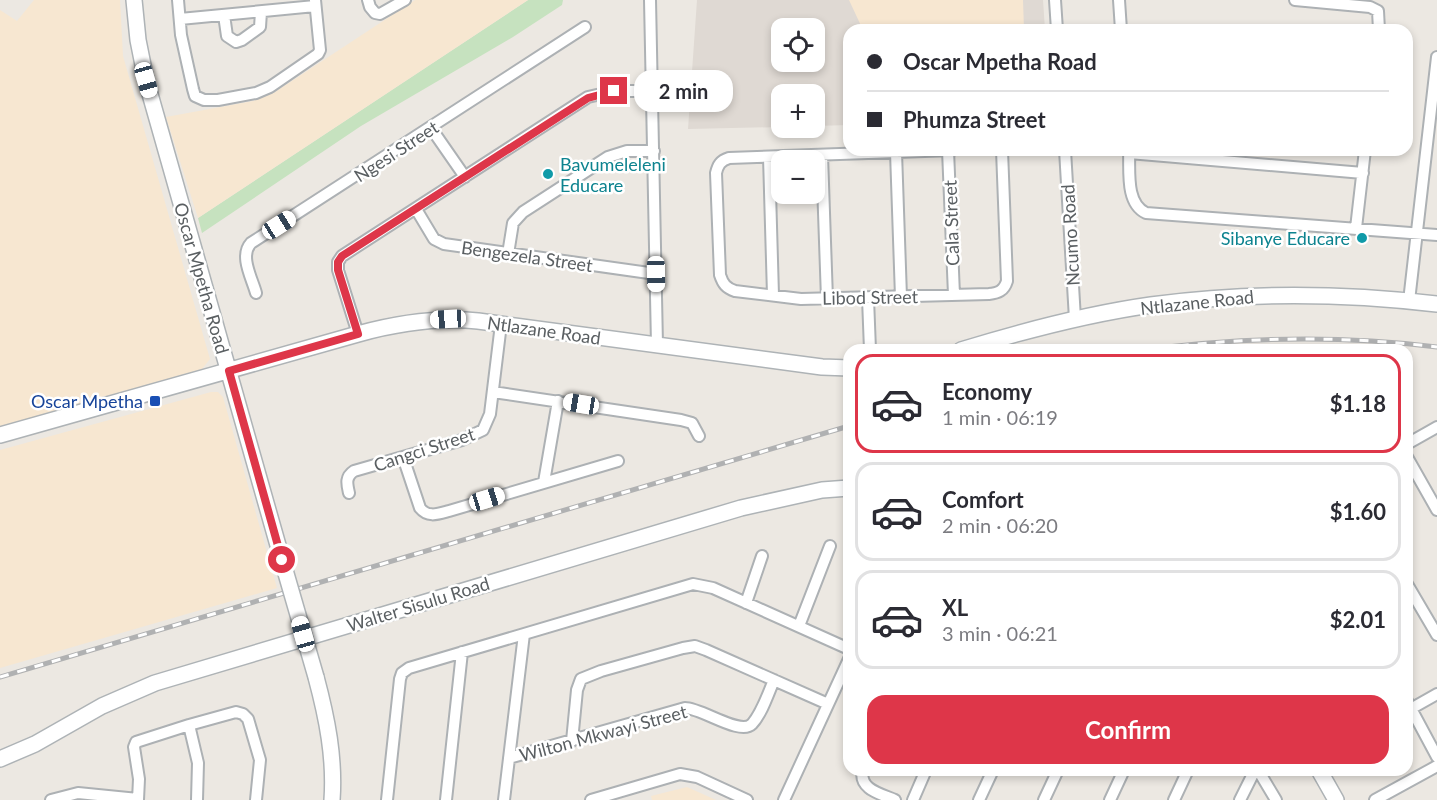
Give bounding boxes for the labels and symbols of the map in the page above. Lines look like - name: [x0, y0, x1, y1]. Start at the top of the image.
- car: [132, 60, 160, 100]
- callout: 2 min: [635, 70, 734, 112]
- route end: [600, 77, 627, 104]
- street label: Ngesi Street: [350, 115, 443, 186]
- place label: Bavumeleleni Educare: [560, 153, 666, 196]
- marker: Bavumeleleni Educare: [541, 167, 555, 181]
- street label: Cala Street: [938, 179, 963, 266]
- street label: Ncumo Road: [1056, 184, 1084, 286]
- street label: Oscar Mpetha Road: [170, 200, 234, 356]
- car: [259, 208, 299, 242]
- place label: Sibanye Educare: [1221, 227, 1350, 249]
- marker: Sibanye Educare: [1355, 231, 1369, 245]
- street label: Bengezela Street: [460, 236, 595, 276]
- car: [647, 256, 665, 292]
- street label: Libod Street: [822, 285, 919, 309]
- street label: Ntlazane Road: [1139, 285, 1255, 319]
- car: [430, 309, 466, 329]
- street label: Ntlazane Road: [486, 311, 602, 349]
- place label: Oscar Mpetha: [31, 390, 143, 412]
- car: [562, 392, 600, 416]
- marker: Oscar Mpetha: [148, 394, 162, 408]
- street label: Cangci Street: [371, 422, 478, 476]
- car: [467, 485, 507, 513]
- route start: [268, 546, 295, 573]
- street label: Walter Sisulu Road: [344, 572, 492, 636]
- car: [289, 614, 317, 654]
- street label: Wilton Mkwayi Street: [517, 700, 690, 766]

